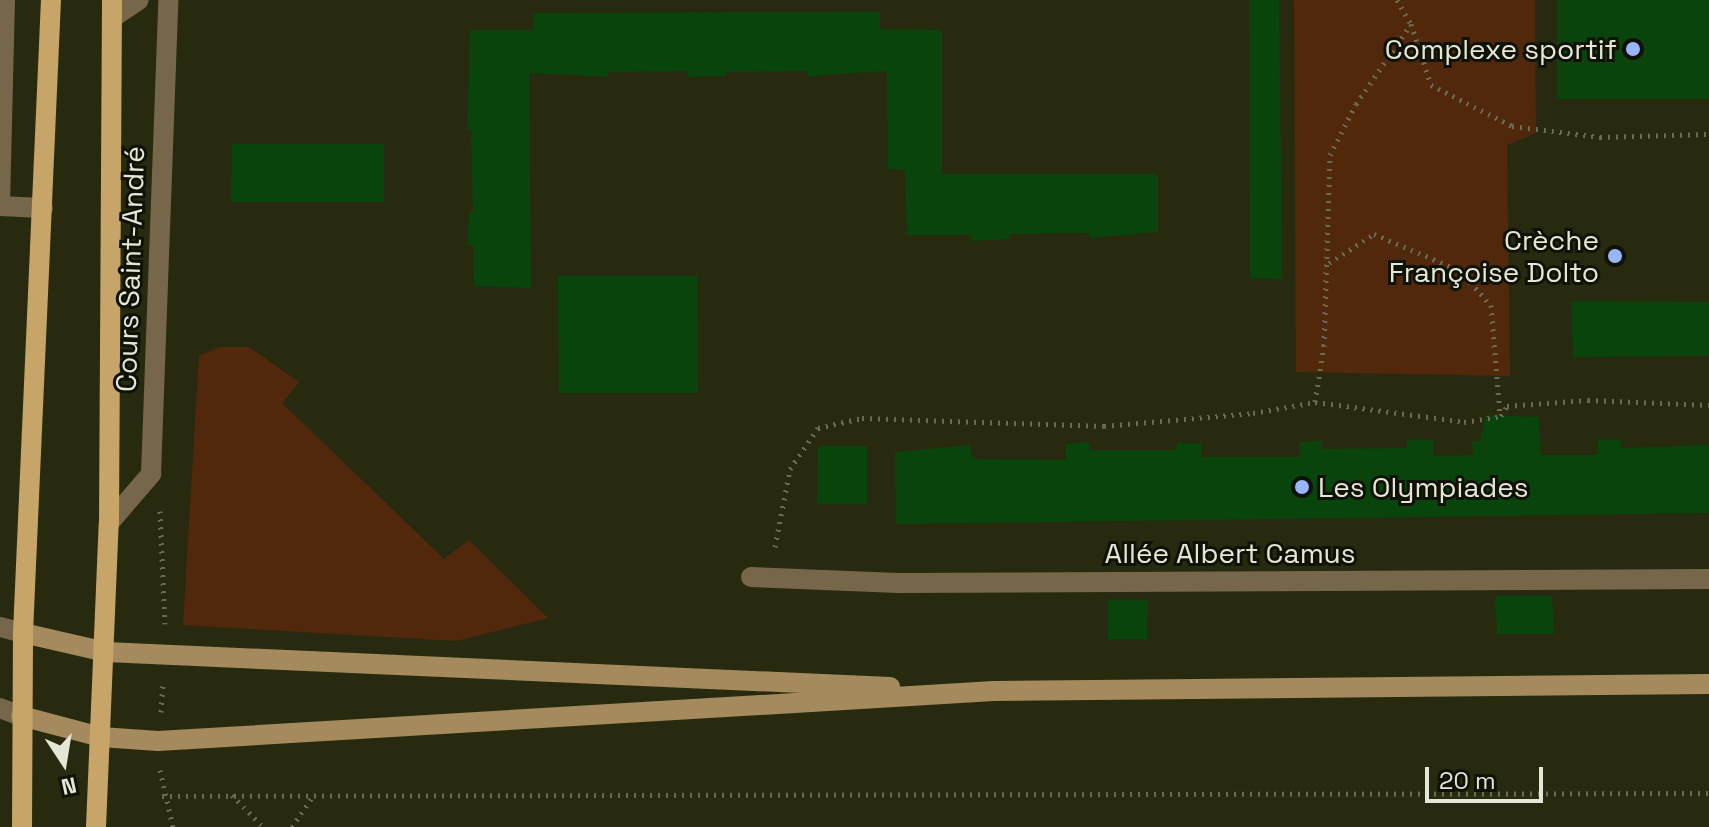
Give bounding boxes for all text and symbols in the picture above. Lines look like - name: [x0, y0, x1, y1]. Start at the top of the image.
- place label: Complexe sportif: [1385, 32, 1617, 66]
- marker: Complexe sportif: [1624, 40, 1642, 58]
- street label: Cours Saint-André: [109, 146, 151, 392]
- place label: Crèche Françoise Dolto: [1389, 223, 1599, 289]
- marker: Crèche Françoise Dolto: [1606, 247, 1624, 265]
- place label: Les Olympiades: [1318, 470, 1529, 504]
- marker: Les Olympiades: [1293, 478, 1311, 496]
- street label: Allée Albert Camus: [1104, 536, 1356, 570]
- north arrow: [24, 723, 104, 803]
- scale bar: [1429, 751, 1547, 801]
- text: 20 m: [1439, 765, 1496, 796]
- text: N: [59, 771, 79, 802]

